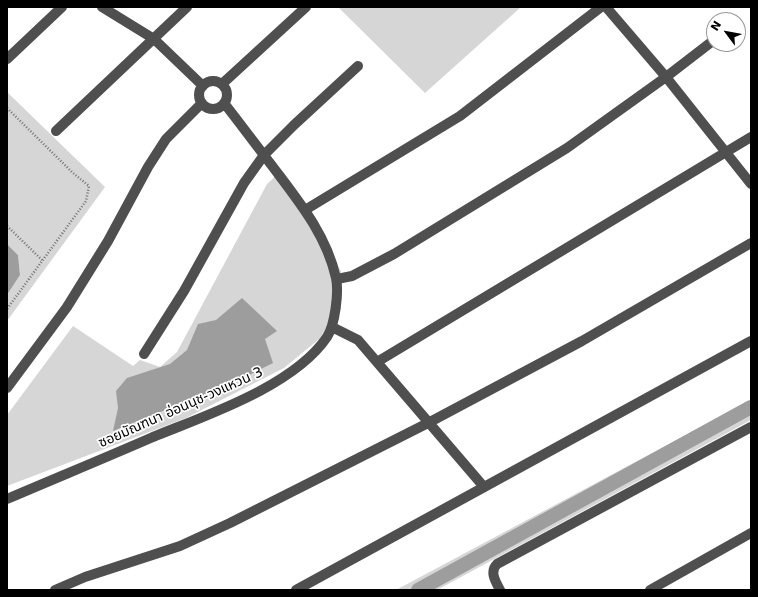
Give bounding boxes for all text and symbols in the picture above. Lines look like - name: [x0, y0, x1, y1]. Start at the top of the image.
- north arrow: [706, 12, 746, 52]
- text: N: [708, 19, 724, 33]
- street label: ซอยมัณฑนา อ่อนนุช-วงแหวน 3: [96, 364, 266, 452]

